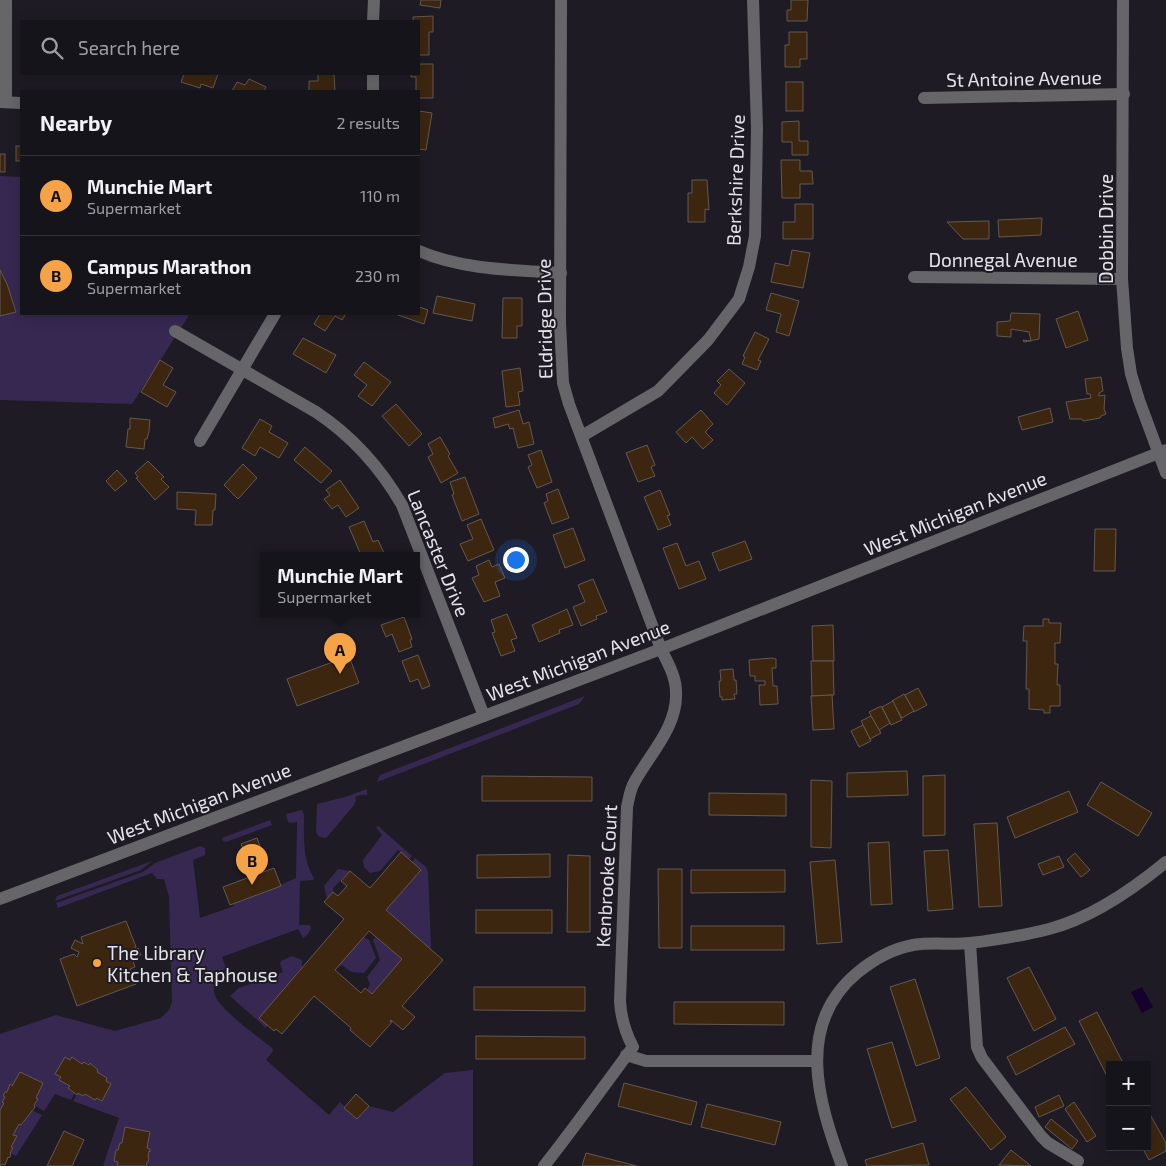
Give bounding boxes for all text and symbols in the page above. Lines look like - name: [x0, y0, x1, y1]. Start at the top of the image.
- search box: [20, 20, 420, 75]
- icon: search: [38, 34, 66, 62]
- text: Search here: [78, 36, 180, 59]
- street label: St Antoine Avenue: [946, 65, 1102, 91]
- text: Nearby: [40, 110, 112, 135]
- text: 2 results: [337, 113, 400, 132]
- street label: Berkshire Drive: [721, 114, 749, 246]
- street label: Dobbin Drive: [1094, 174, 1117, 284]
- text: Munchie Mart: [87, 175, 212, 198]
- text: A: [51, 186, 61, 205]
- text: 110 m: [360, 186, 400, 205]
- text: Supermarket: [87, 198, 181, 217]
- street label: Donnegal Avenue: [928, 248, 1078, 271]
- text: Campus Marathon: [87, 255, 252, 278]
- street label: Eldridge Drive: [531, 259, 557, 379]
- text: B: [51, 266, 61, 285]
- text: 230 m: [355, 266, 400, 285]
- text: Supermarket: [87, 278, 181, 297]
- street label: West Michigan Avenue: [860, 466, 1050, 560]
- street label: Lancaster Drive: [403, 486, 475, 620]
- your location: [503, 547, 529, 573]
- popup: [260, 552, 420, 617]
- text: Munchie Mart: [277, 564, 403, 587]
- text: Supermarket: [277, 587, 372, 606]
- street label: West Michigan Avenue: [483, 614, 673, 706]
- pin: A: [324, 633, 356, 674]
- street label: West Michigan Avenue: [104, 757, 294, 849]
- street label: Kenbrooke Court: [591, 804, 621, 948]
- pin: B: [236, 844, 268, 885]
- place label: The Library Kitchen & Taphouse: [107, 941, 278, 986]
- marker: The Library Kitchen & Taphouse: [91, 957, 103, 969]
- map controls: [1106, 1061, 1151, 1151]
- button: +: [1106, 1061, 1151, 1106]
- button: −: [1106, 1106, 1151, 1151]

